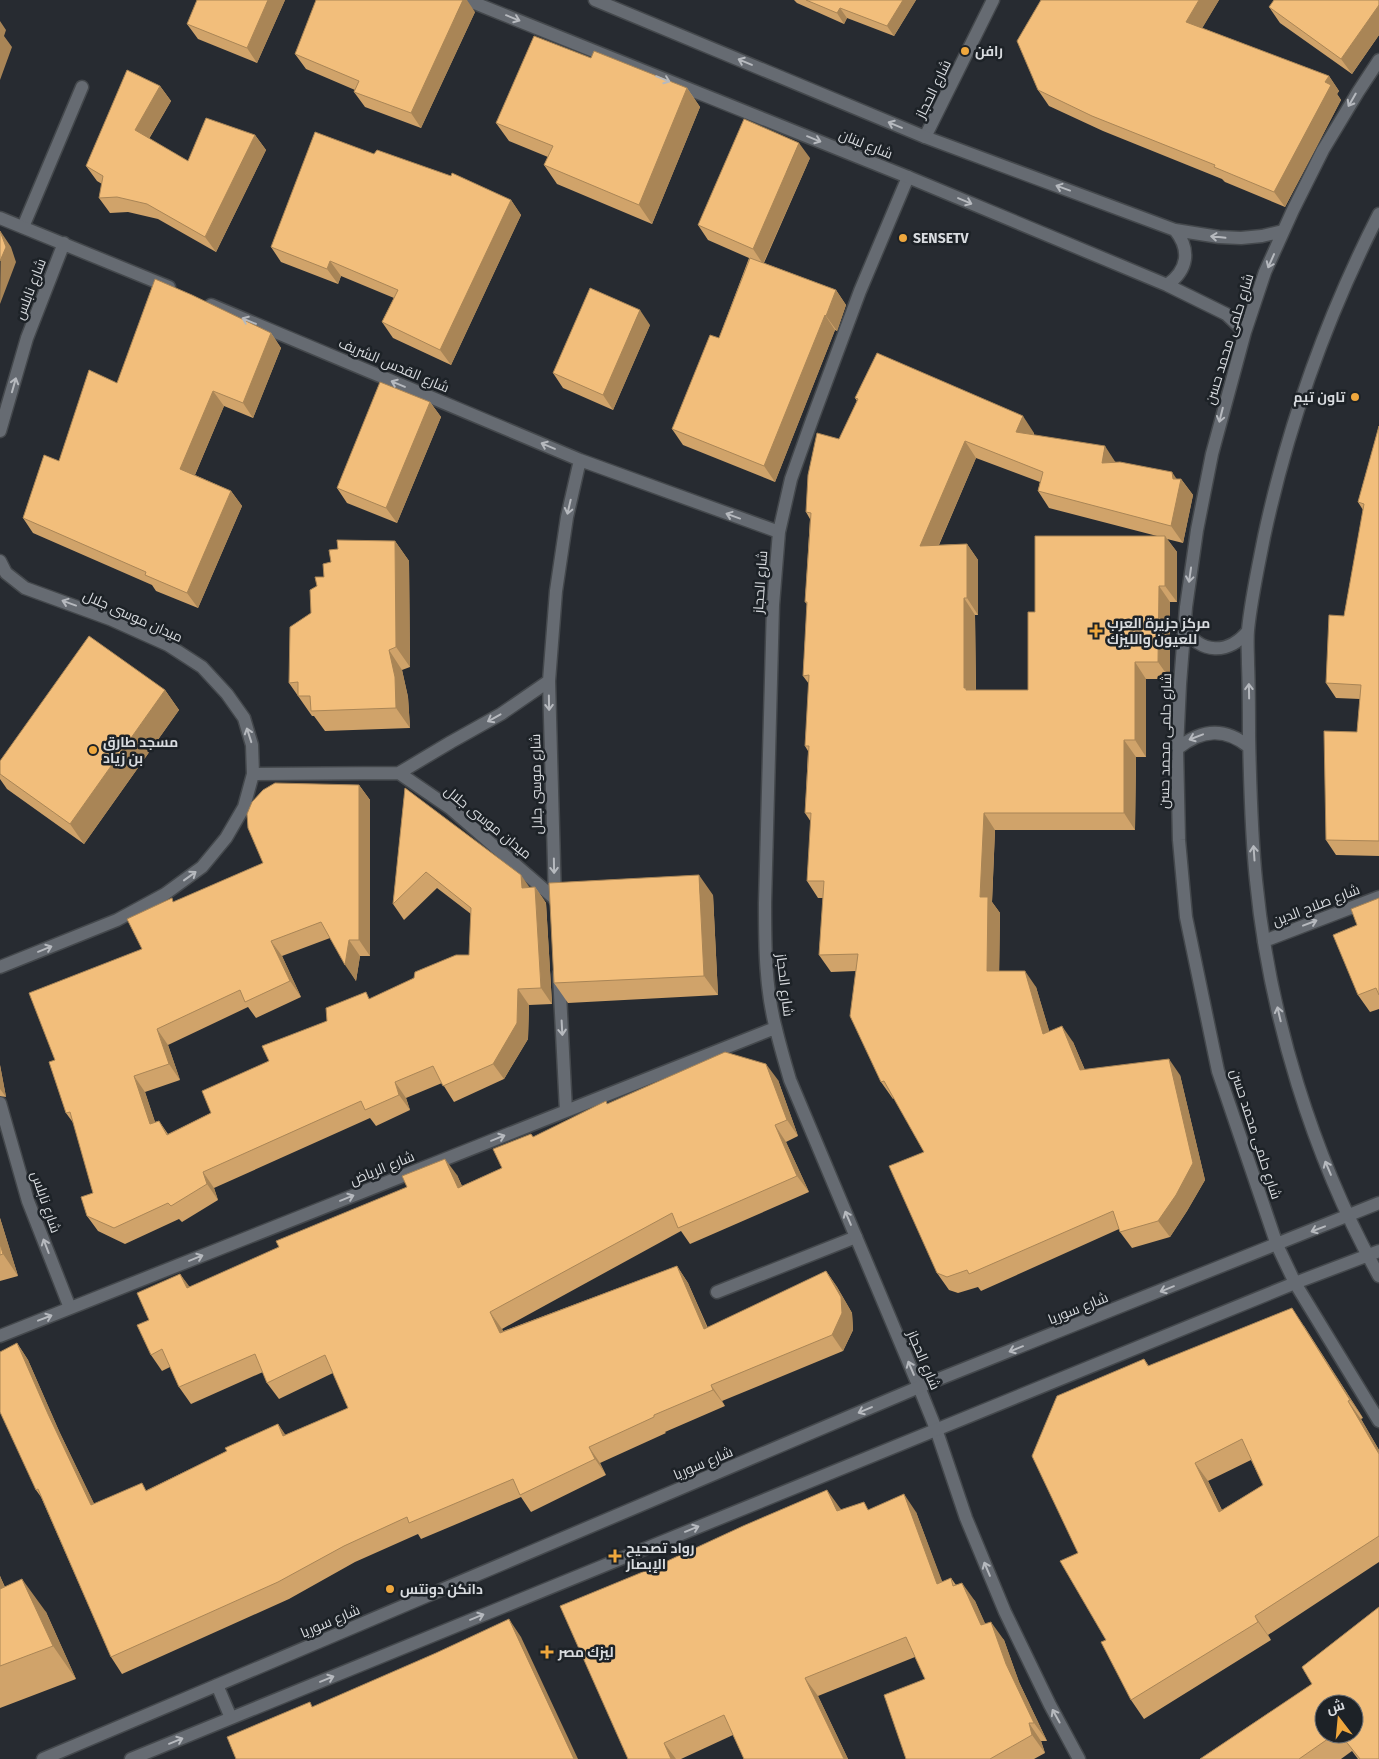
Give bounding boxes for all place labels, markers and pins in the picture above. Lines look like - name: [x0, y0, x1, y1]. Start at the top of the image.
- place label: رافن: [975, 43, 1003, 60]
- marker: رافن: [959, 45, 971, 57]
- place label: SENSETV: [913, 230, 970, 247]
- marker: SENSETV: [897, 232, 909, 244]
- place label: تاون تيم: [1293, 389, 1346, 407]
- marker: تاون تيم: [1349, 391, 1361, 403]
- place label: مركز جزيرة العرب للعيون والليزك: [1107, 615, 1210, 648]
- marker: مركز جزيرة العرب للعيون والليزك: [1089, 624, 1103, 638]
- place label: مسجد طارق بن زياد: [103, 734, 178, 767]
- marker: مسجد طارق بن زياد: [87, 744, 99, 756]
- place label: رواد تصحيح الإبصار: [625, 1540, 695, 1574]
- marker: رواد تصحيح الإبصار: [608, 1549, 622, 1563]
- place label: دانكن دونتس: [400, 1581, 483, 1598]
- marker: دانكن دونتس: [384, 1583, 396, 1595]
- place label: ليزك مصر: [557, 1644, 614, 1661]
- marker: ليزك مصر: [540, 1645, 554, 1659]

